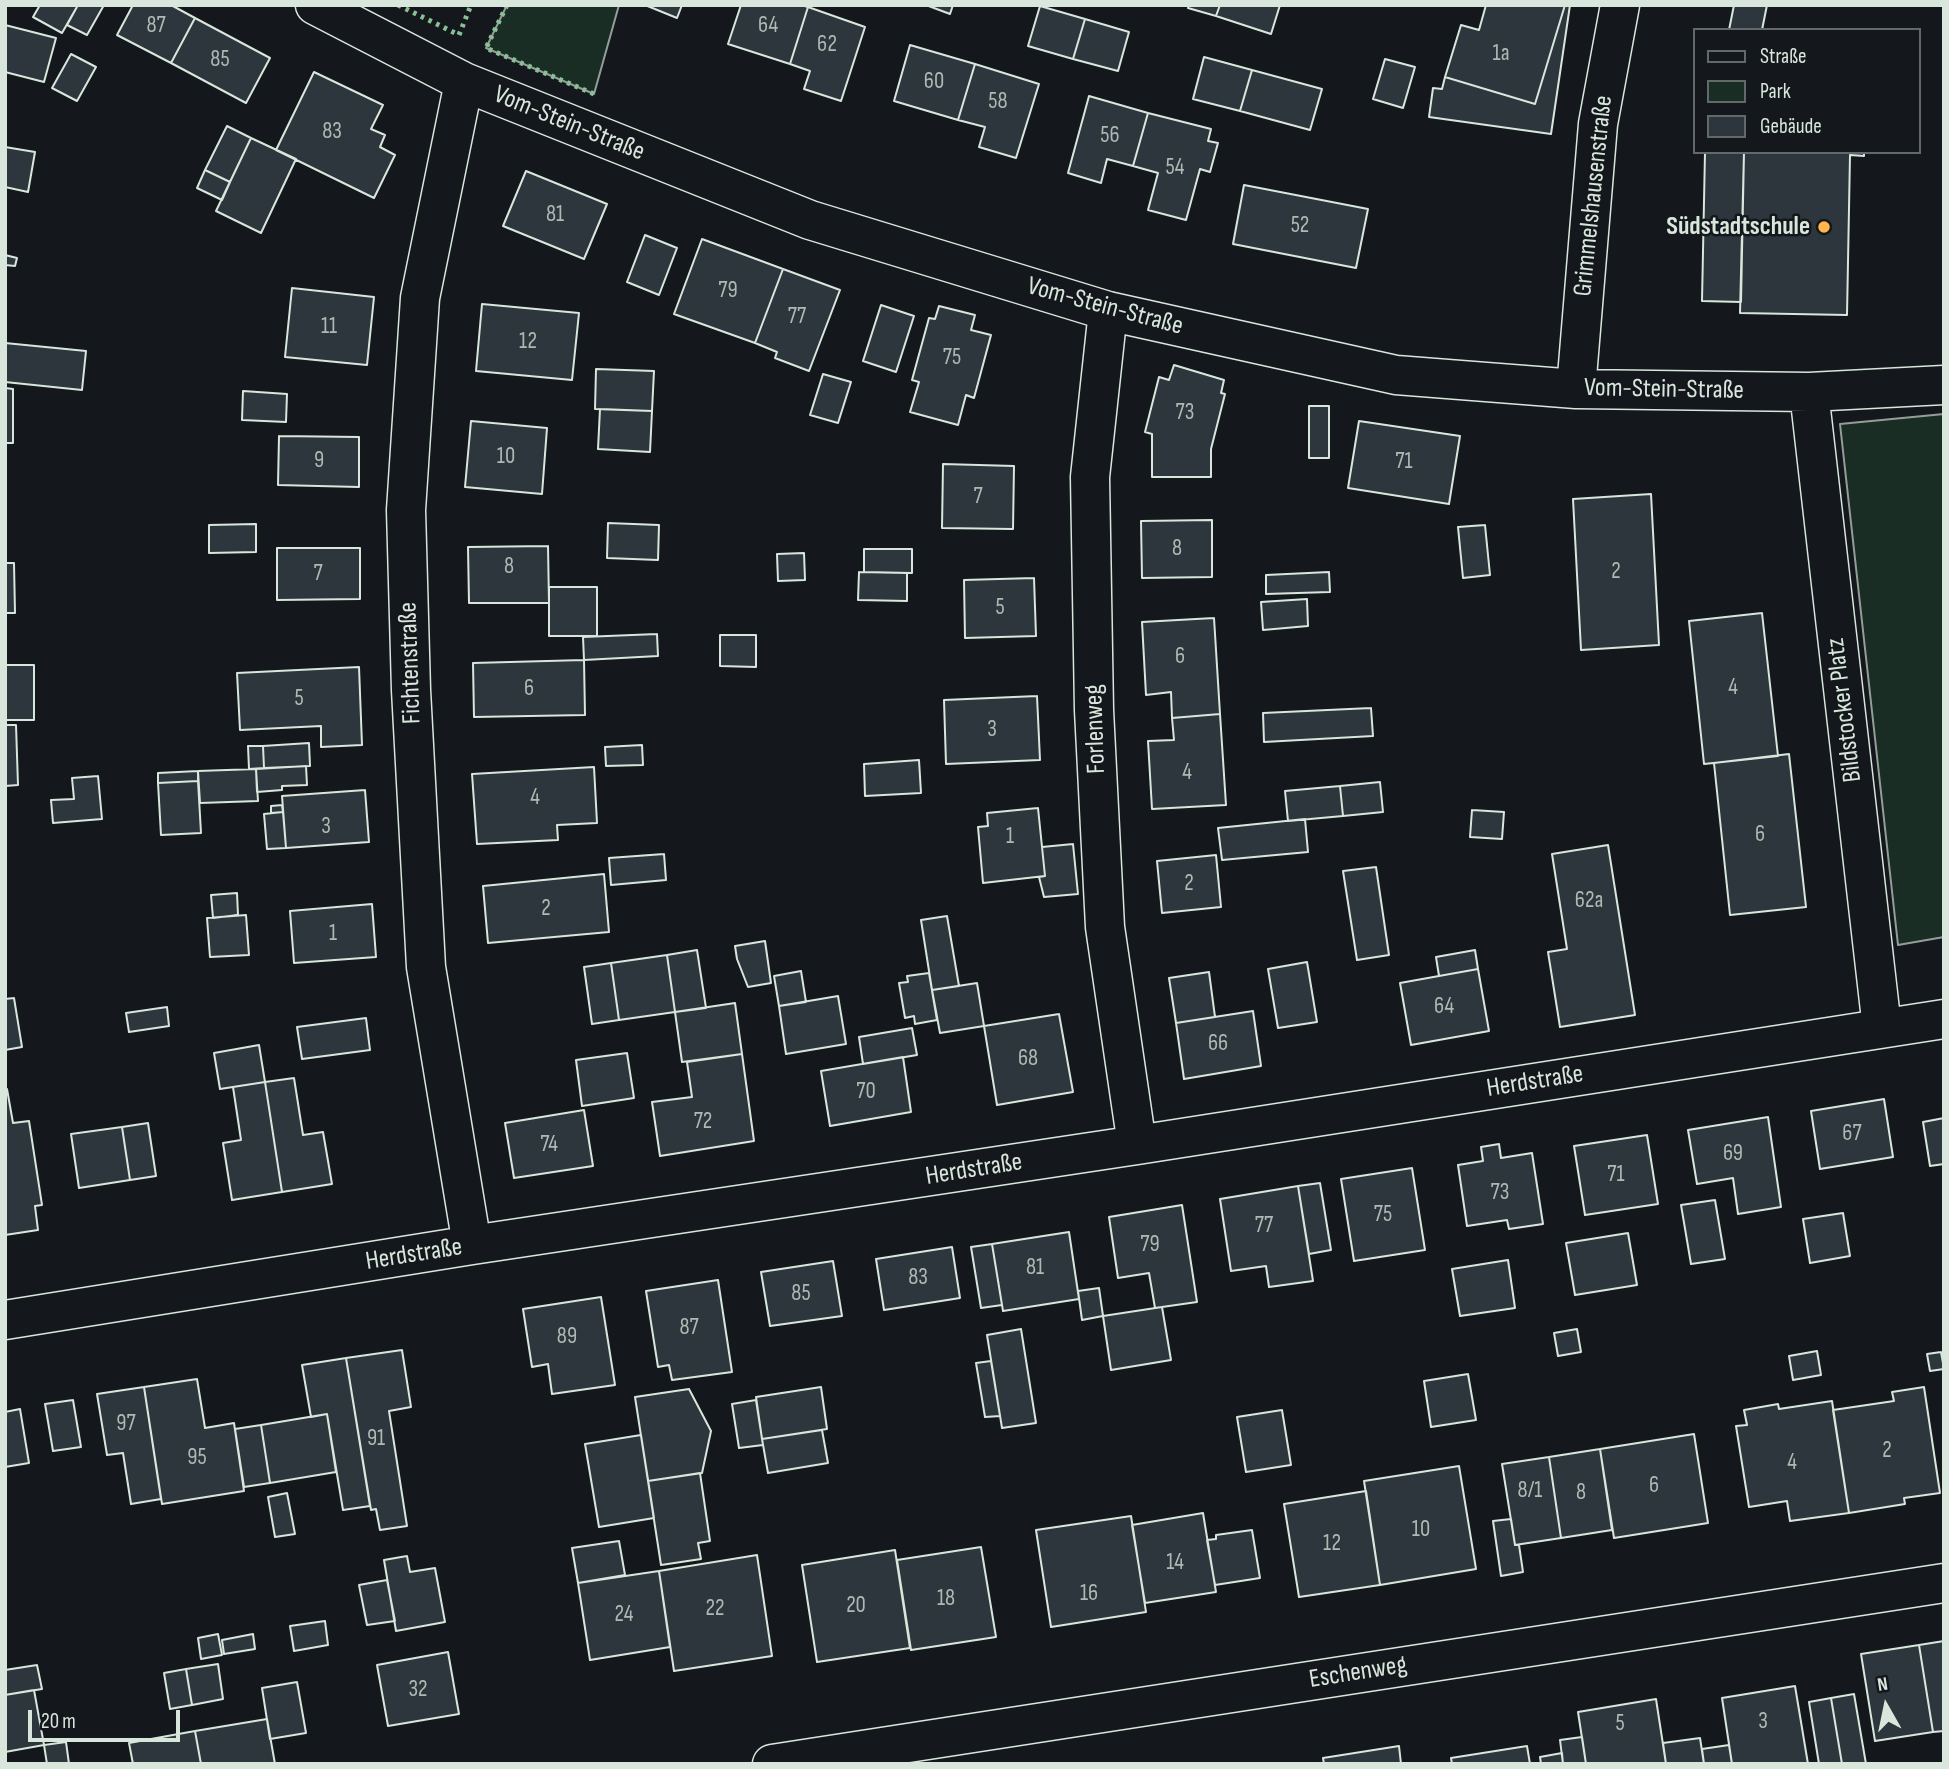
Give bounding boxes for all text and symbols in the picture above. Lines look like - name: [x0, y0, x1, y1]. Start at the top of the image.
- house number: 87: [146, 12, 166, 40]
- house number: 64: [758, 12, 778, 40]
- legend: [1694, 28, 1921, 154]
- house number: 62: [817, 31, 837, 59]
- house number: 1a: [1492, 40, 1510, 68]
- text: Straße: [1760, 44, 1806, 69]
- house number: 85: [210, 46, 230, 74]
- house number: 60: [924, 68, 944, 96]
- text: Park: [1760, 79, 1791, 104]
- street label: Vom-Stein-Straße: [489, 80, 649, 168]
- house number: 58: [988, 88, 1008, 116]
- street label: Grimmelshausenstraße: [1568, 94, 1620, 298]
- text: Gebäude: [1760, 114, 1822, 139]
- house number: 83: [322, 118, 342, 146]
- house number: 56: [1100, 122, 1120, 150]
- house number: 54: [1166, 154, 1184, 182]
- house number: 81: [546, 201, 564, 229]
- place label: Südstadtschule: [1666, 211, 1810, 243]
- house number: 52: [1291, 212, 1309, 240]
- marker: Südstadtschule: [1816, 219, 1832, 235]
- street label: Vom-Stein-Straße: [1024, 271, 1186, 343]
- house number: 79: [718, 277, 738, 305]
- house number: 77: [788, 303, 806, 331]
- house number: 11: [321, 313, 337, 341]
- house number: 12: [519, 328, 537, 356]
- house number: 75: [943, 344, 961, 372]
- street label: Vom-Stein-Straße: [1584, 373, 1744, 407]
- house number: 73: [1176, 399, 1194, 427]
- house number: 10: [497, 443, 515, 471]
- house number: 9: [314, 447, 324, 475]
- house number: 71: [1395, 448, 1413, 476]
- house number: 7: [973, 483, 983, 511]
- house number: 8: [1172, 535, 1182, 563]
- house number: 8: [504, 553, 514, 581]
- house number: 2: [1611, 558, 1621, 586]
- house number: 7: [313, 560, 323, 588]
- house number: 5: [995, 594, 1005, 622]
- street label: Fichtenstraße: [393, 602, 429, 724]
- street label: Bildstocker Platz: [1821, 636, 1869, 784]
- house number: 6: [1175, 643, 1185, 671]
- house number: 4: [1728, 674, 1738, 702]
- house number: 6: [524, 675, 534, 703]
- street label: Forlenweg: [1079, 684, 1113, 774]
- house number: 5: [294, 685, 304, 713]
- house number: 3: [987, 716, 997, 744]
- house number: 4: [1182, 759, 1192, 787]
- house number: 4: [530, 784, 540, 812]
- house number: 3: [321, 813, 331, 841]
- house number: 6: [1755, 821, 1765, 849]
- house number: 1: [1006, 823, 1014, 851]
- house number: 2: [1184, 870, 1194, 898]
- house number: 62a: [1575, 887, 1603, 915]
- house number: 2: [541, 895, 551, 923]
- house number: 1: [329, 920, 337, 948]
- house number: 64: [1434, 993, 1454, 1021]
- house number: 66: [1208, 1030, 1228, 1058]
- house number: 68: [1018, 1045, 1038, 1073]
- street label: Herdstraße: [1485, 1059, 1585, 1105]
- house number: 70: [856, 1078, 876, 1106]
- house number: 72: [694, 1108, 712, 1136]
- house number: 67: [1842, 1120, 1862, 1148]
- house number: 74: [540, 1131, 558, 1159]
- house number: 69: [1723, 1140, 1743, 1168]
- street label: Herdstraße: [924, 1147, 1024, 1193]
- house number: 71: [1607, 1161, 1625, 1189]
- house number: 73: [1491, 1179, 1509, 1207]
- house number: 75: [1374, 1201, 1392, 1229]
- house number: 77: [1255, 1212, 1273, 1240]
- house number: 79: [1140, 1231, 1160, 1259]
- street label: Herdstraße: [364, 1232, 464, 1278]
- house number: 81: [1026, 1254, 1044, 1282]
- house number: 83: [908, 1264, 928, 1292]
- house number: 85: [791, 1280, 811, 1308]
- house number: 87: [679, 1314, 699, 1342]
- house number: 89: [557, 1323, 577, 1351]
- house number: 97: [116, 1410, 136, 1438]
- house number: 91: [367, 1425, 385, 1453]
- house number: 2: [1882, 1437, 1892, 1465]
- house number: 95: [187, 1444, 207, 1472]
- house number: 4: [1787, 1449, 1797, 1477]
- house number: 6: [1649, 1472, 1659, 1500]
- house number: 8/1: [1518, 1477, 1542, 1505]
- house number: 8: [1576, 1479, 1586, 1507]
- house number: 10: [1412, 1516, 1430, 1544]
- house number: 12: [1323, 1530, 1341, 1558]
- house number: 14: [1166, 1549, 1184, 1577]
- house number: 16: [1080, 1580, 1098, 1608]
- house number: 18: [937, 1585, 955, 1613]
- house number: 20: [846, 1592, 866, 1620]
- house number: 22: [706, 1595, 724, 1623]
- house number: 24: [615, 1601, 633, 1629]
- street label: Eschenweg: [1307, 1650, 1409, 1696]
- north arrow: [1851, 1671, 1921, 1741]
- text: N: [1876, 1673, 1889, 1697]
- house number: 32: [408, 1676, 428, 1704]
- scale bar: [32, 1696, 184, 1740]
- house number: 3: [1758, 1708, 1768, 1736]
- text: 20 m: [41, 1709, 76, 1734]
- house number: 5: [1615, 1710, 1625, 1738]

